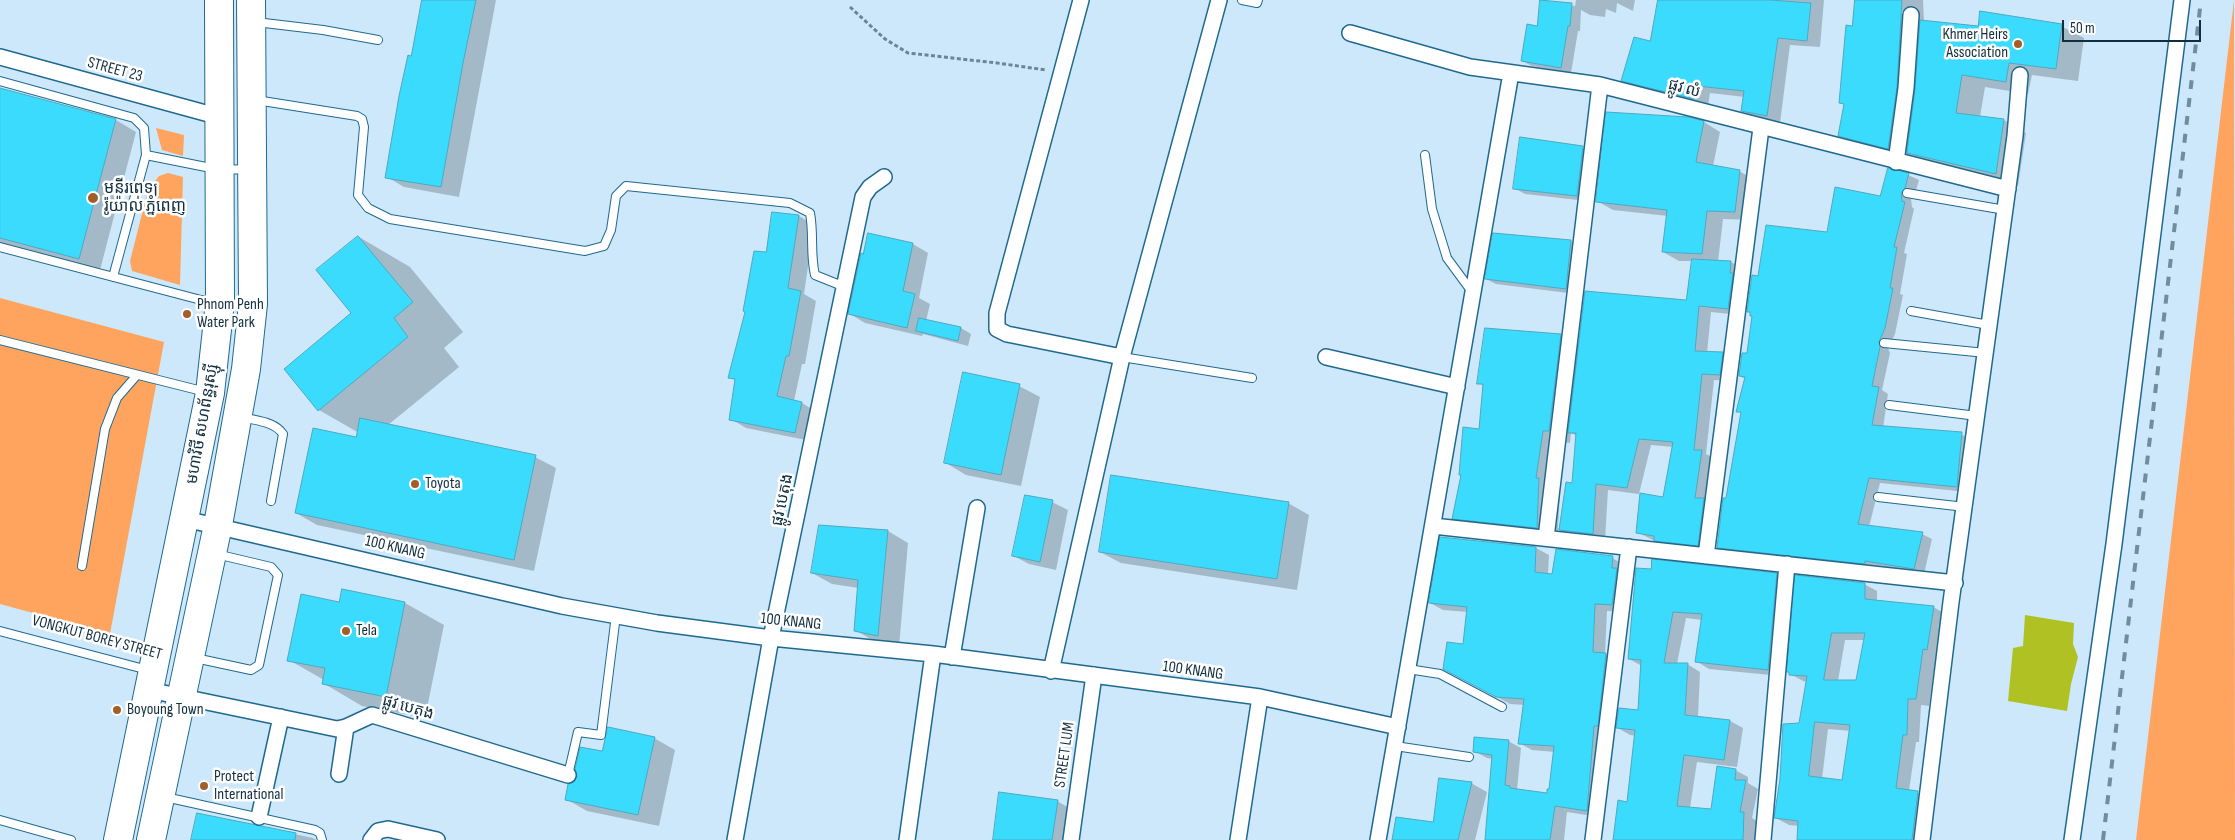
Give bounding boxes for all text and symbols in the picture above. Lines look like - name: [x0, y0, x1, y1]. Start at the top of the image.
- scale bar: [2065, 10, 2204, 42]
- text: 50 m: [2070, 19, 2095, 38]
- place label: Khmer Heirs Association: [1942, 25, 2008, 63]
- marker: Khmer Heirs Association: [2012, 38, 2024, 50]
- street label: STREET 23: [85, 53, 145, 87]
- street label: ផ្លូវ លំ: [1666, 75, 1702, 103]
- place label: មន្ទីរពេទ្យ រ៉ូយ៉ាល់ ភ្នំពេញ: [104, 179, 186, 217]
- marker: មន្ទីរពេទ្យ រ៉ូយ៉ាល់ ភ្នំពេញ: [86, 191, 100, 205]
- place label: Phnom Penh Water Park: [197, 295, 264, 333]
- marker: Phnom Penh Water Park: [181, 308, 193, 320]
- street label: មហាវិថី សហព័ន្ធរុស្ស៊ី: [183, 362, 223, 486]
- street label: ផ្លូវ បេតុង: [768, 472, 798, 528]
- place label: Toyota: [425, 474, 461, 494]
- marker: Toyota: [409, 478, 421, 490]
- street label: 100 KNANG: [363, 532, 427, 564]
- street label: 100 KNANG: [760, 609, 822, 635]
- street label: VONGKUT BOREY STREET: [30, 611, 164, 665]
- place label: Tela: [356, 621, 377, 641]
- marker: Tela: [340, 625, 352, 637]
- street label: 100 KNANG: [1162, 657, 1224, 685]
- street label: ផ្លូវ បេតុង: [380, 691, 436, 725]
- place label: Boyoung Town: [127, 700, 204, 720]
- marker: Boyoung Town: [111, 704, 123, 716]
- street label: STREET LUM: [1051, 721, 1079, 789]
- place label: Protect International: [214, 767, 283, 805]
- marker: Protect International: [198, 780, 210, 792]

